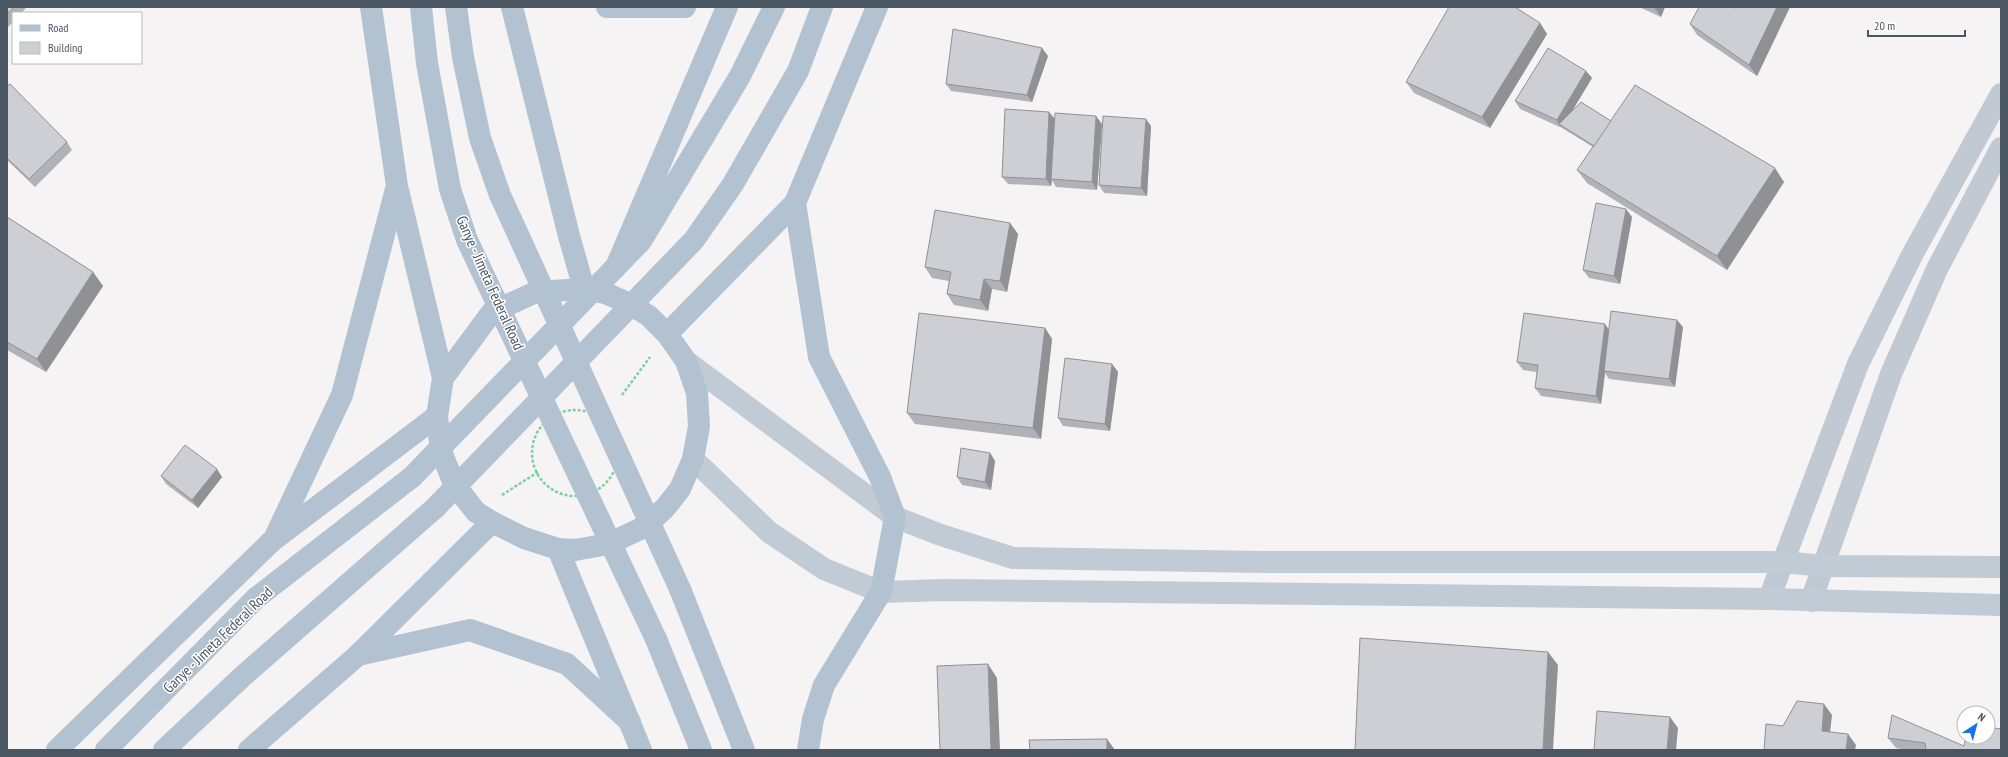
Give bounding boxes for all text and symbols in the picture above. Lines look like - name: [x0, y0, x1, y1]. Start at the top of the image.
- legend: [12, 12, 142, 64]
- scale bar: [1868, 12, 1965, 38]
- text: 20 m: [1874, 18, 1895, 33]
- text: Road: [48, 20, 68, 35]
- text: Building: [48, 40, 83, 55]
- street label: Ganye - Jimeta Federal Road: [452, 213, 529, 353]
- street label: Ganye - Jimeta Federal Road: [159, 582, 276, 697]
- north arrow: [1956, 705, 1996, 745]
- text: N: [1975, 709, 1988, 724]

